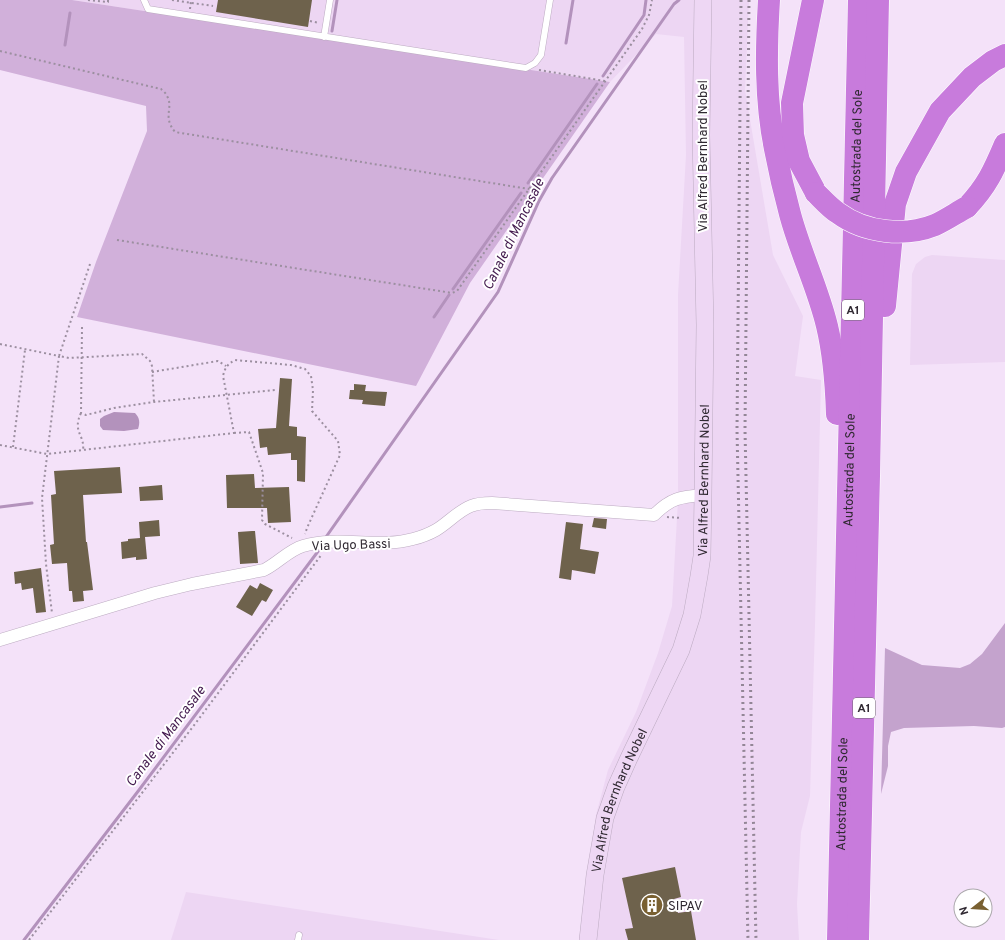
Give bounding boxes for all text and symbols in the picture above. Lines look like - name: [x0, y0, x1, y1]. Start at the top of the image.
- street label: Via Alfred Bernhard Nobel: [696, 80, 712, 232]
- street label: Autostrada del Sole: [848, 89, 867, 203]
- water label: Canale di Mancasale: [480, 175, 549, 293]
- road number: A1: [842, 300, 864, 320]
- street label: Via Alfred Bernhard Nobel: [696, 404, 714, 557]
- street label: Autostrada del Sole: [841, 413, 860, 527]
- street label: Via Ugo Bassi: [311, 537, 391, 555]
- water label: Canale di Mancasale: [123, 682, 210, 791]
- road number: A1: [853, 698, 875, 718]
- street label: Via Alfred Bernhard Nobel: [590, 726, 652, 874]
- street label: Autostrada del Sole: [834, 737, 853, 851]
- north arrow: [953, 888, 993, 928]
- building icon: SIPAV: [639, 892, 665, 918]
- place label: SIPAV: [668, 899, 702, 915]
- text: N: [957, 905, 972, 916]

